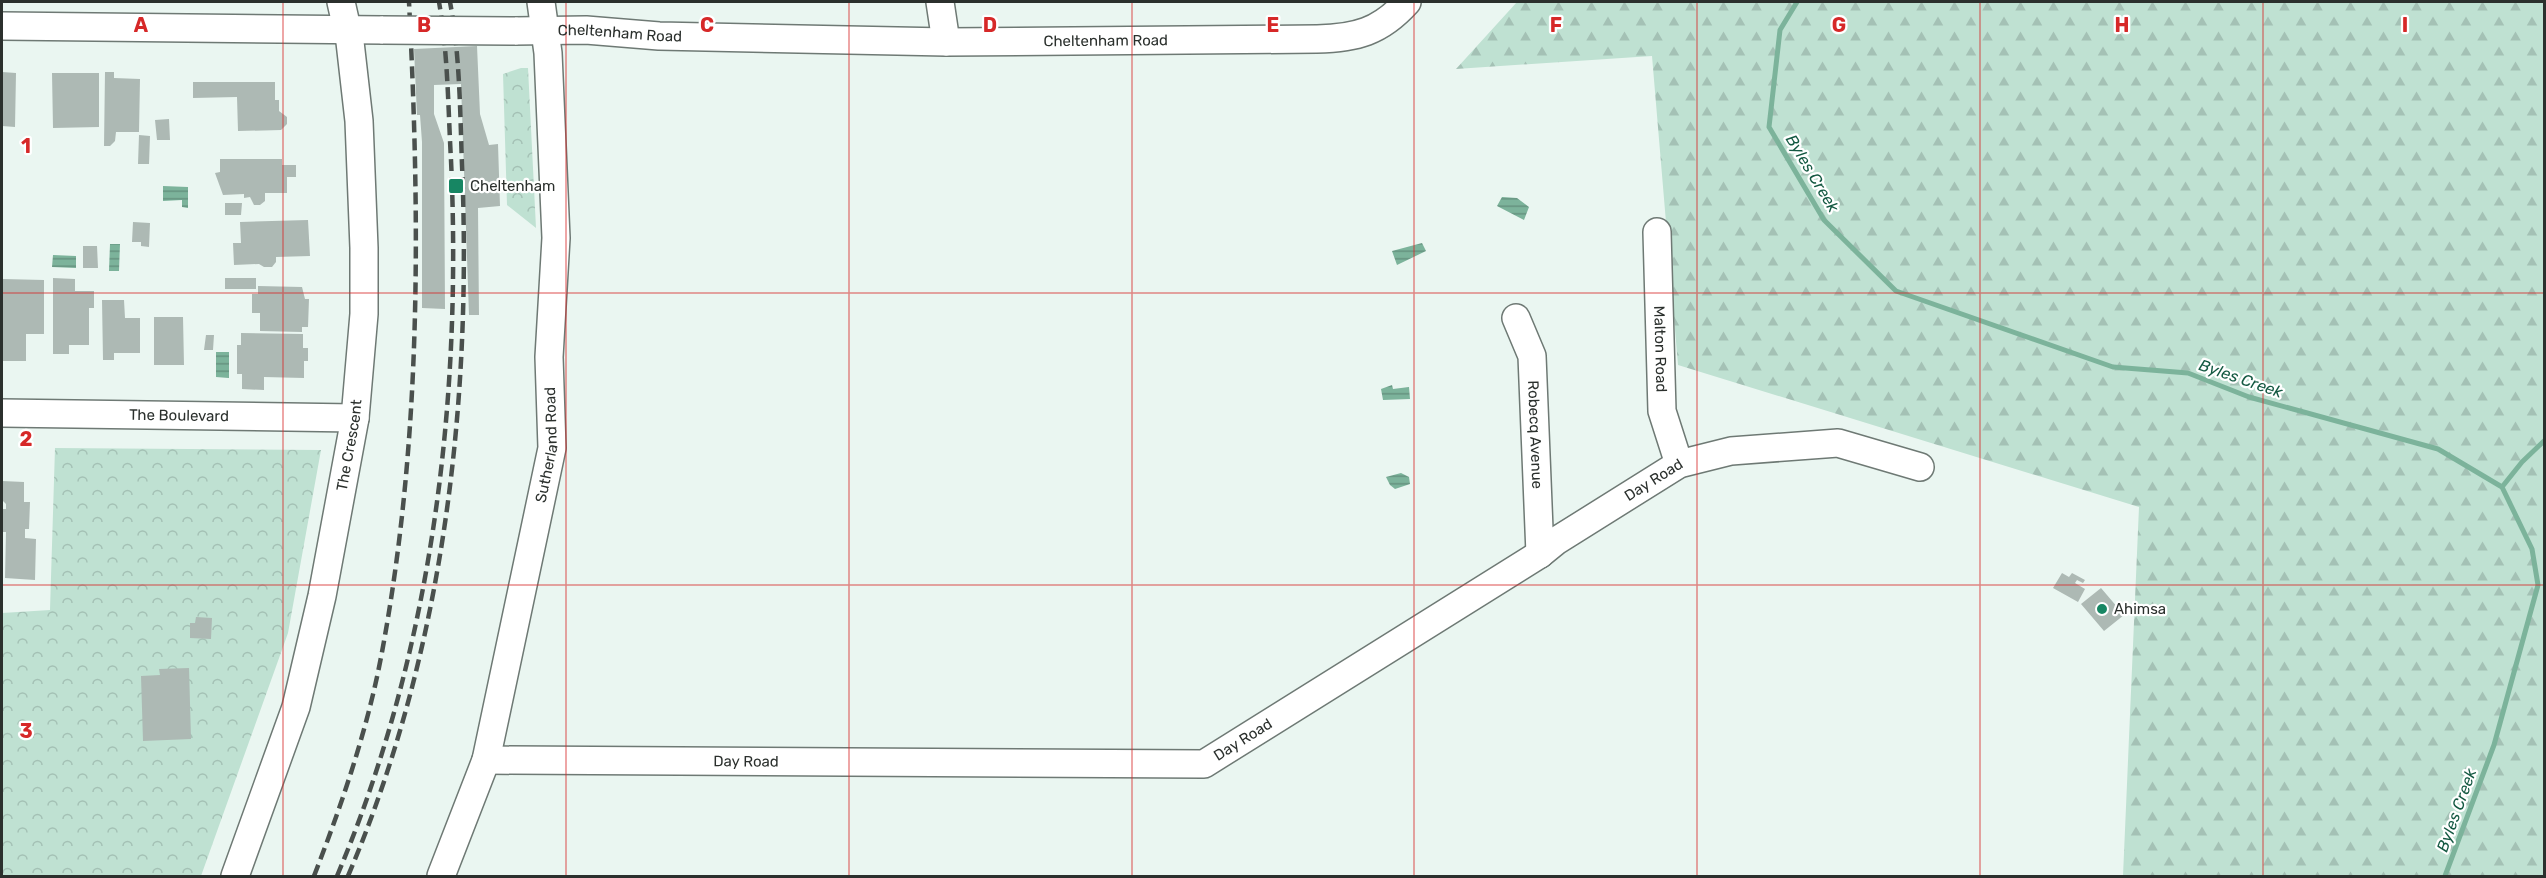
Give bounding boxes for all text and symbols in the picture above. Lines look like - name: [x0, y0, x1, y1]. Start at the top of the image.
- text: A: [134, 13, 149, 37]
- text: B: [417, 13, 431, 37]
- text: C: [700, 13, 714, 37]
- text: D: [983, 13, 997, 37]
- text: E: [1267, 13, 1279, 37]
- text: F: [1550, 13, 1562, 37]
- text: G: [1832, 13, 1846, 37]
- text: H: [2115, 13, 2129, 37]
- text: I: [2402, 13, 2408, 37]
- street label: Cheltenham Road: [558, 21, 682, 45]
- street label: Cheltenham Road: [1043, 31, 1168, 50]
- water label: Byles Creek: [1782, 131, 1844, 216]
- text: 1: [21, 134, 31, 158]
- marker: Cheltenham: [447, 177, 465, 195]
- place label: Cheltenham: [470, 177, 555, 195]
- street label: Malton Road: [1650, 305, 1670, 393]
- water label: Byles Creek: [2196, 355, 2286, 402]
- street label: Robecq Avenue: [1524, 380, 1546, 489]
- street label: Sutherland Road: [532, 387, 562, 504]
- street label: The Crescent: [333, 398, 366, 493]
- street label: The Boulevard: [129, 406, 229, 425]
- text: 2: [20, 427, 33, 451]
- street label: Day Road: [1621, 455, 1686, 505]
- place label: Ahimsa: [2114, 600, 2166, 618]
- marker: Ahimsa: [2095, 602, 2109, 616]
- street label: Day Road: [1210, 715, 1276, 765]
- text: 3: [19, 719, 33, 743]
- street label: Day Road: [713, 752, 779, 771]
- water label: Byles Creek: [2433, 765, 2481, 854]

